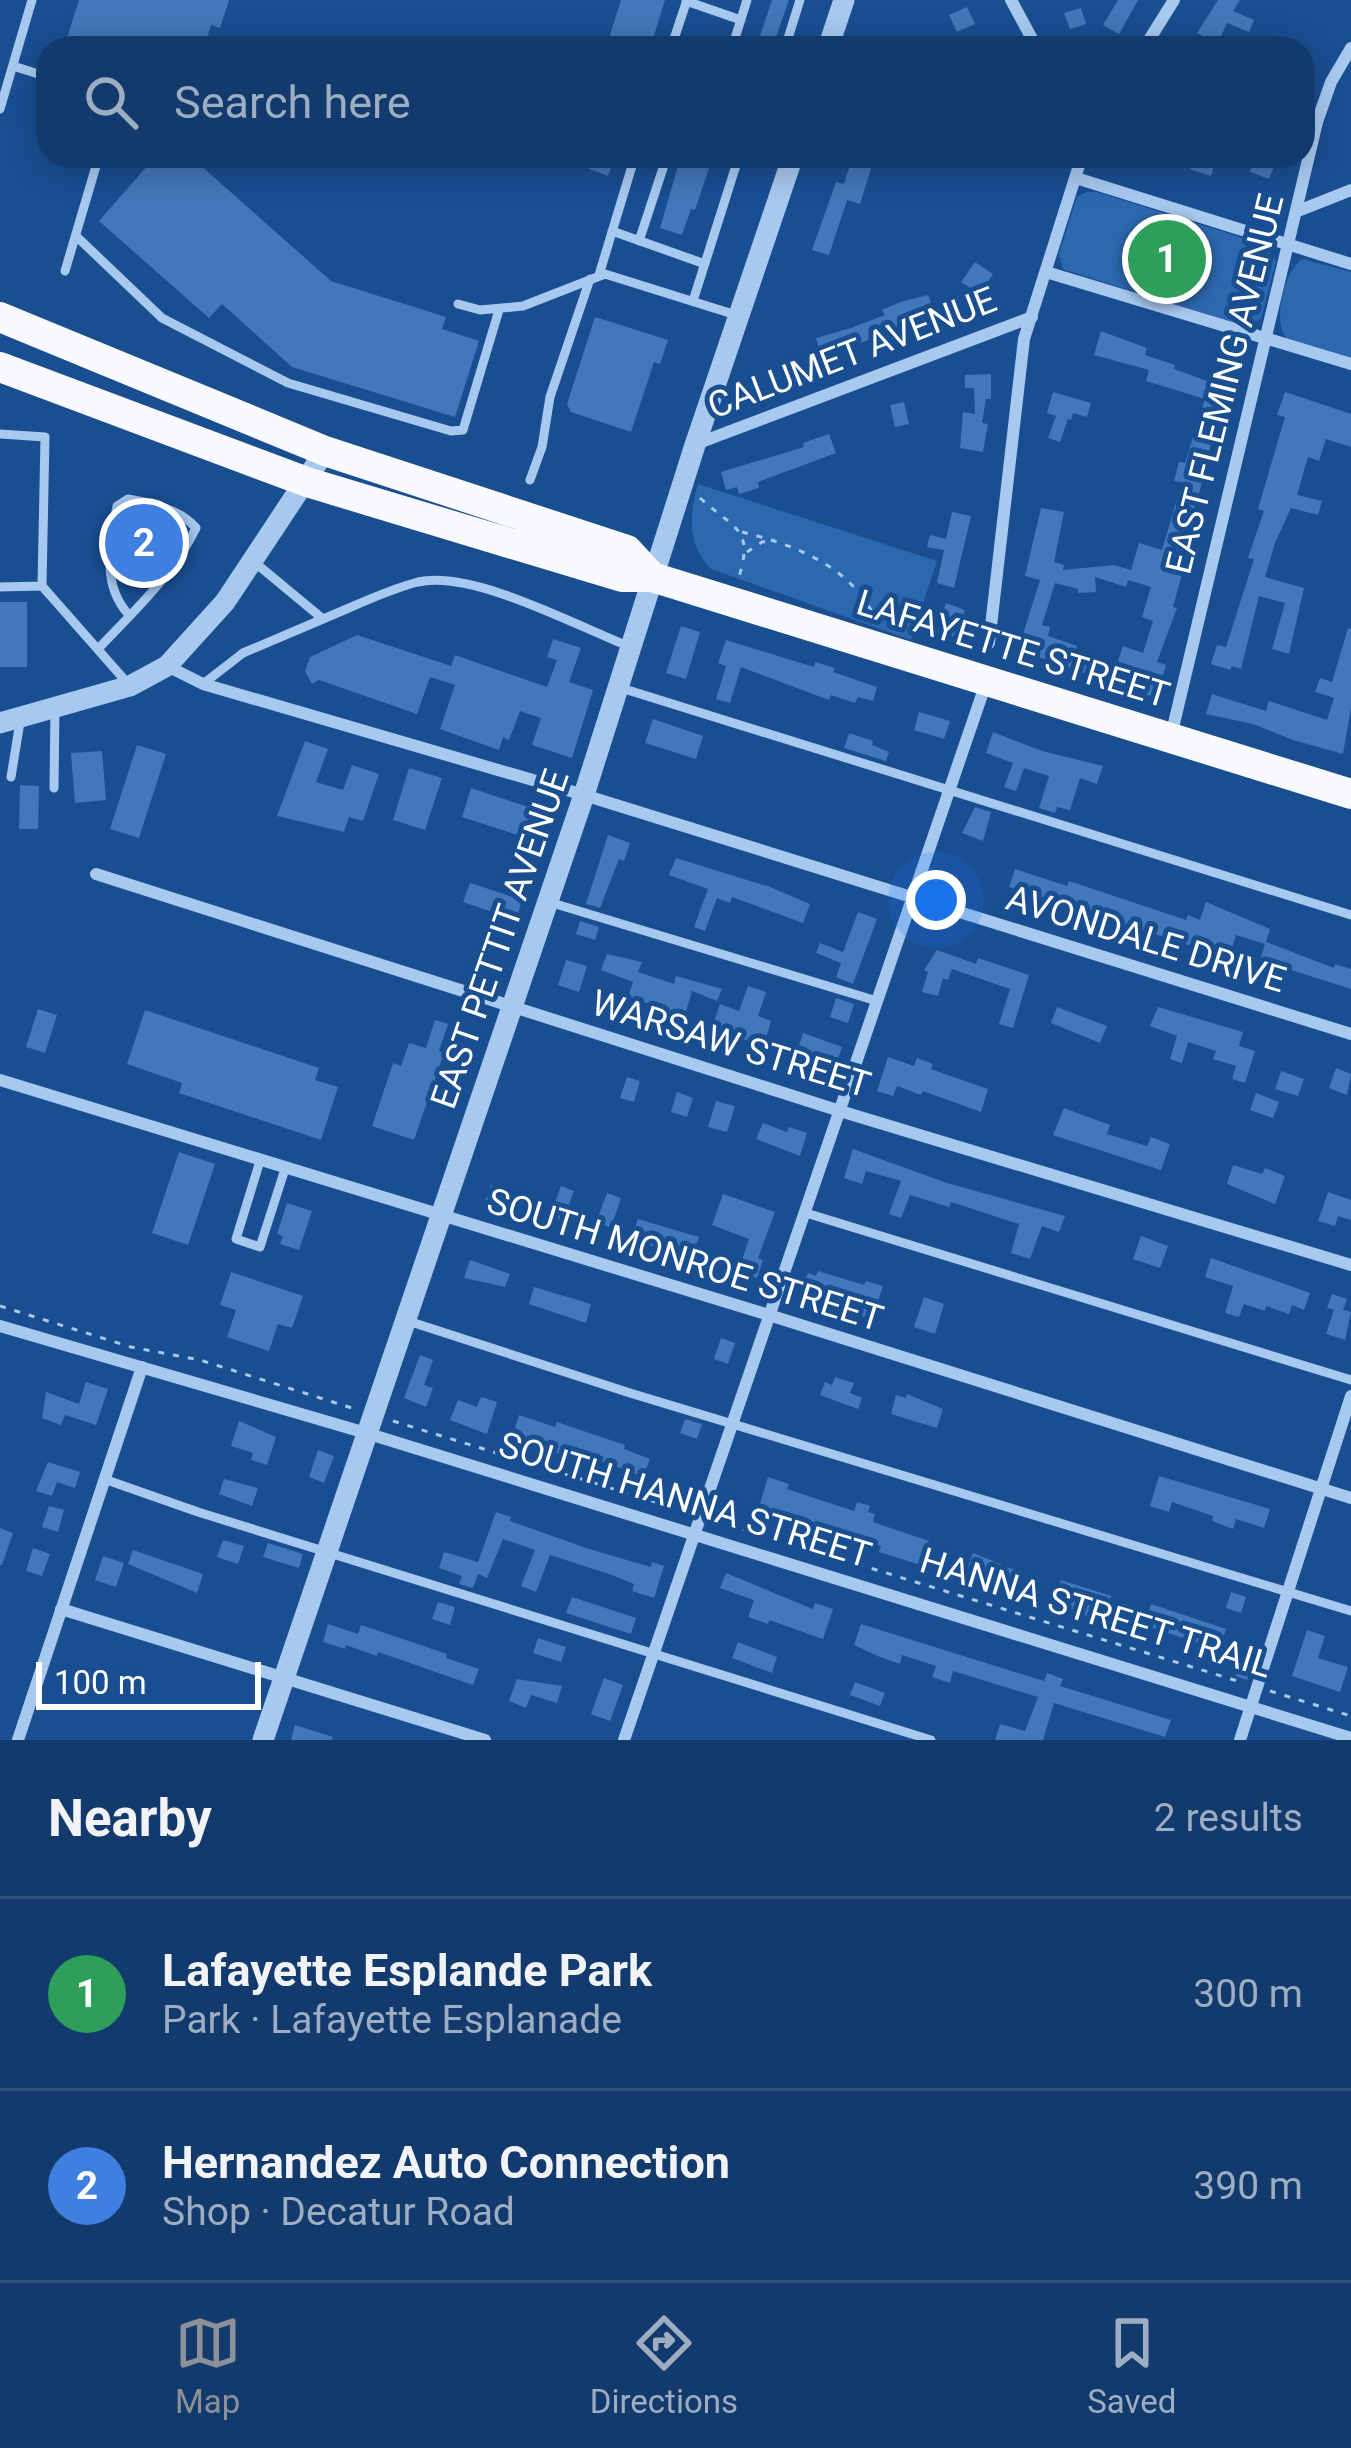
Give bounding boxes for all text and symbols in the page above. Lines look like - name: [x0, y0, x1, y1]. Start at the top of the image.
- search box: [36, 36, 1315, 168]
- icon: search: [78, 69, 144, 135]
- text: Search here: [174, 76, 411, 129]
- street label: EAST FLEMING AVENUE: [1157, 190, 1293, 578]
- pin: 1: [1128, 214, 1206, 304]
- street label: CALUMET AVENUE: [702, 279, 1002, 427]
- pin: 2: [105, 498, 183, 588]
- street label: LAFAYETTE STREET: [852, 581, 1174, 717]
- street label: EAST PETTIT AVENUE: [422, 764, 578, 1114]
- your location: [906, 870, 966, 930]
- street label: AVONDALE DRIVE: [1001, 877, 1291, 1001]
- street label: WARSAW STREET: [587, 982, 875, 1106]
- street label: SOUTH MONROE STREET: [482, 1180, 888, 1340]
- street label: SOUTH HANNA STREET: [494, 1423, 876, 1577]
- street label: HANNA STREET TRAIL: [915, 1540, 1277, 1686]
- scale bar: [36, 1656, 261, 1709]
- text: 100 m: [54, 1663, 147, 1702]
- text: Nearby: [48, 1789, 212, 1848]
- text: 2 results: [1154, 1795, 1303, 1841]
- text: Lafayette Esplande Park: [162, 1944, 652, 1997]
- text: 1: [76, 1971, 98, 2017]
- text: 300 m: [1193, 1971, 1303, 2017]
- text: Park · Lafayette Esplanade: [162, 1997, 622, 2043]
- text: Hernandez Auto Connection: [162, 2136, 730, 2189]
- text: 2: [76, 2163, 98, 2209]
- text: 390 m: [1193, 2163, 1303, 2209]
- text: Shop · Decatur Road: [162, 2189, 515, 2235]
- tab: Map: [175, 2310, 241, 2421]
- tab: Directions: [590, 2310, 738, 2421]
- tab: Saved: [1087, 2310, 1176, 2421]

